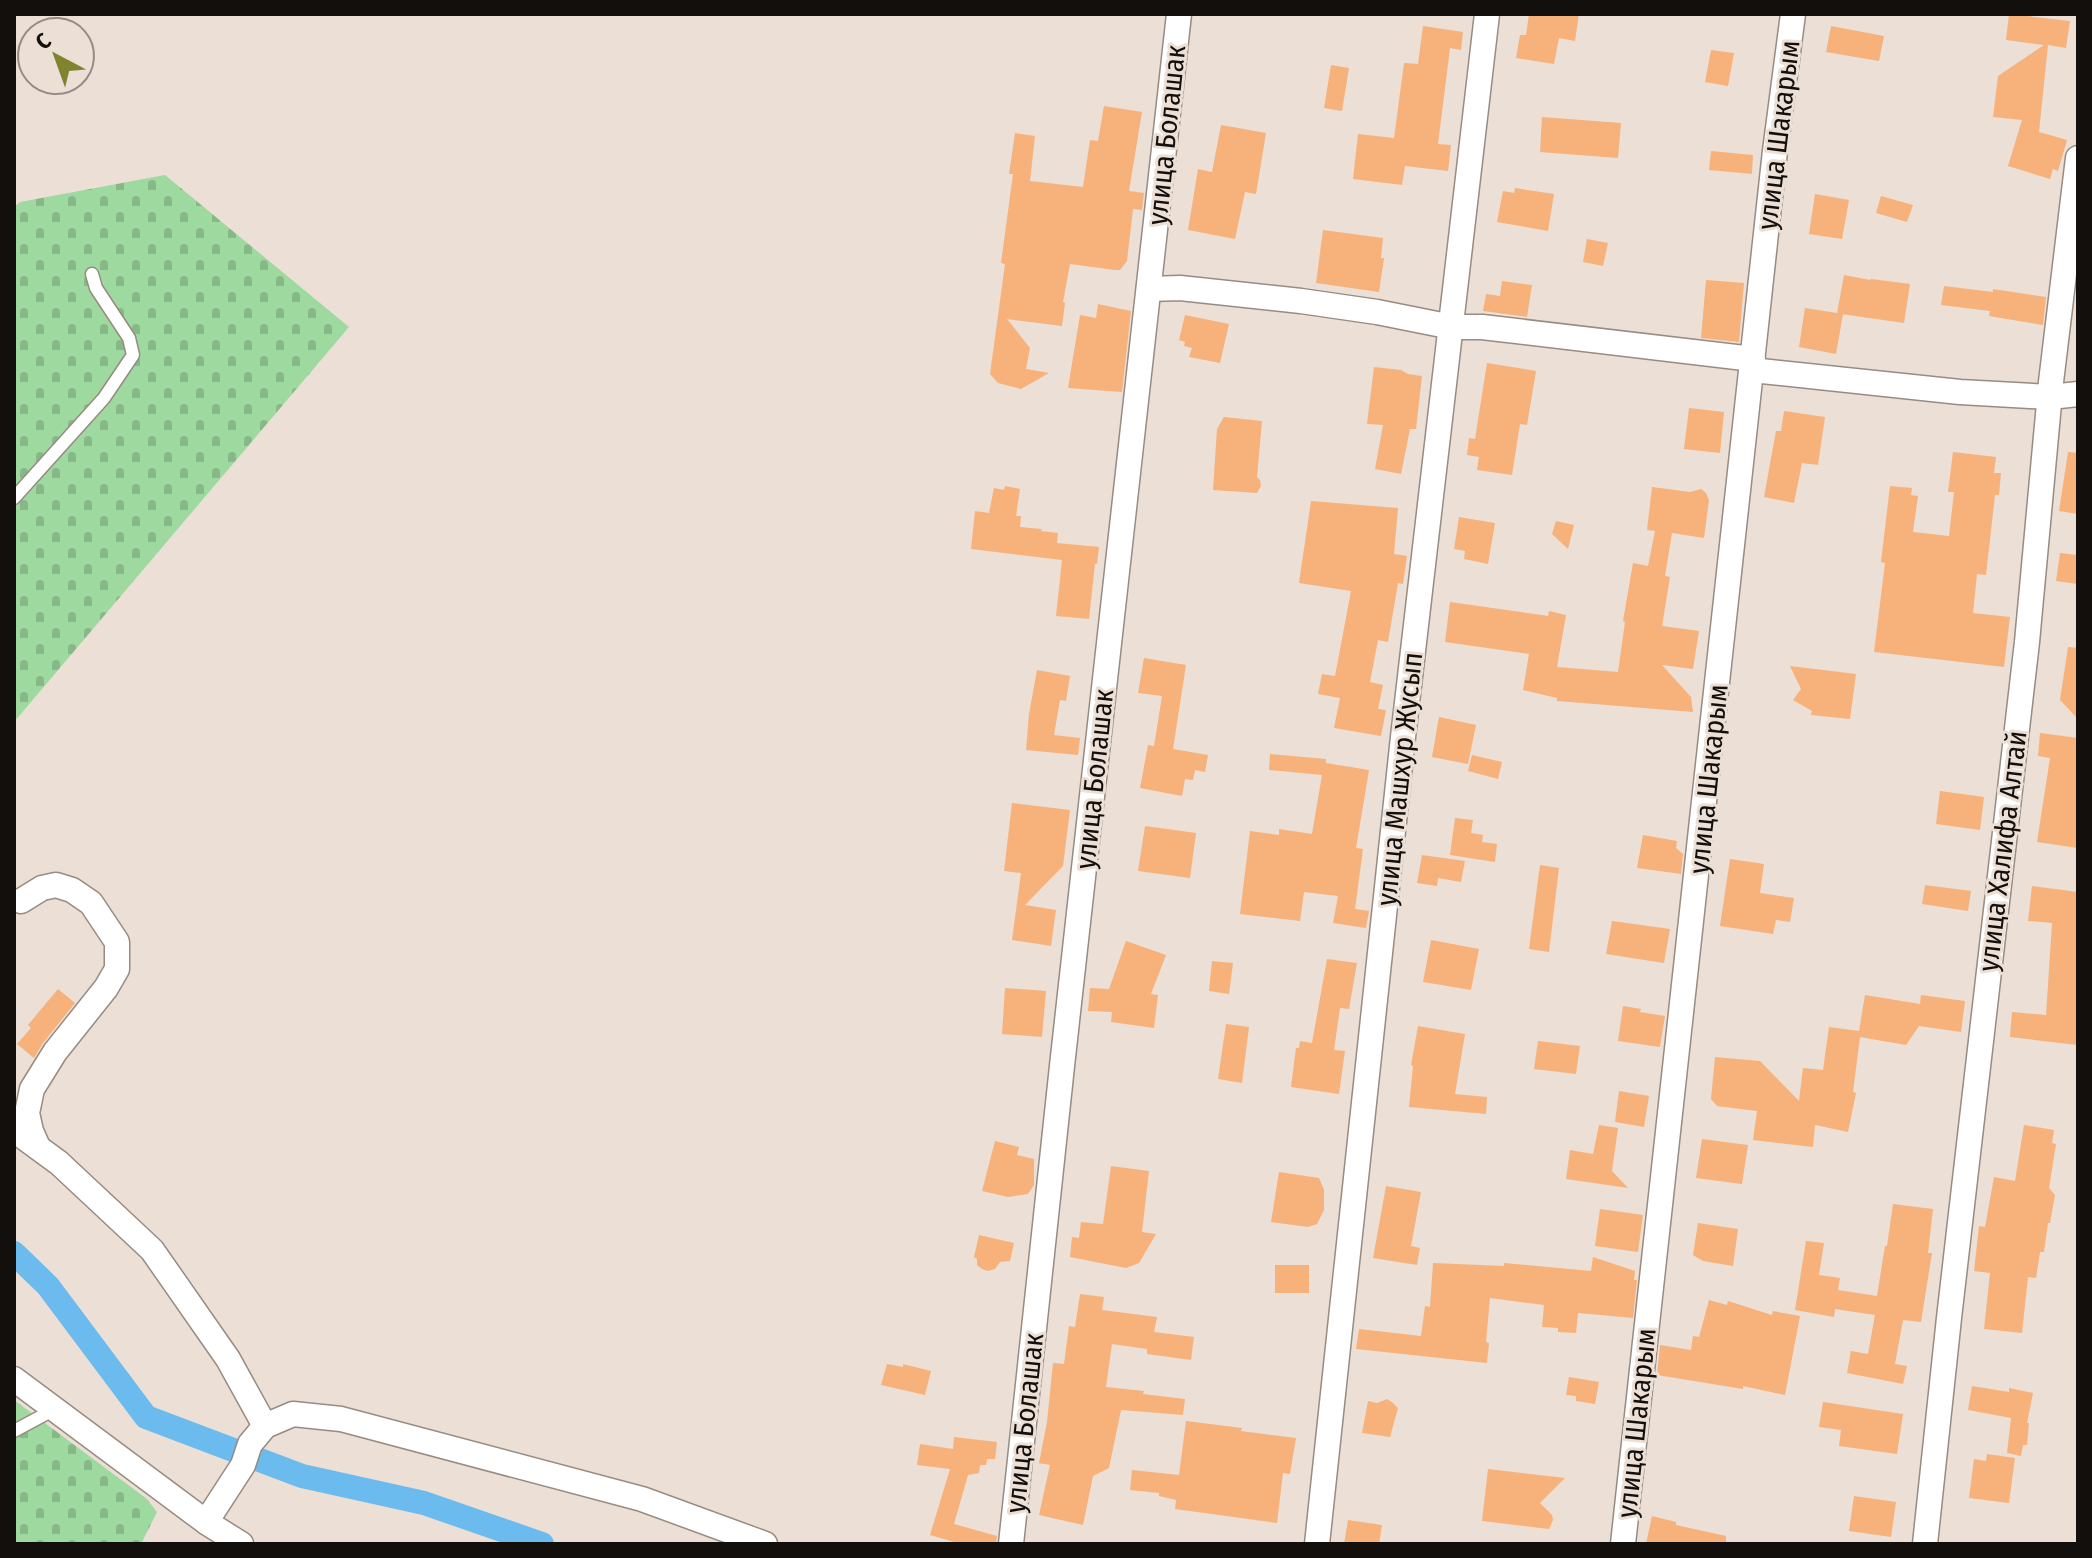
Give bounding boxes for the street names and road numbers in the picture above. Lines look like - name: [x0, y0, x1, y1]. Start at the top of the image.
- street label: улица Шакарым: [1751, 39, 1806, 232]
- street label: улица Болашак: [1141, 43, 1192, 227]
- street label: улица Машхур Жусып: [1370, 651, 1429, 908]
- street label: улица Шакарым: [1682, 683, 1735, 876]
- street label: улица Болашак: [1069, 687, 1120, 871]
- street label: улица Халифа Алтай: [1971, 729, 2034, 973]
- street label: улица Шакарым: [1610, 1327, 1663, 1520]
- street label: улица Болашак: [999, 1331, 1050, 1515]

